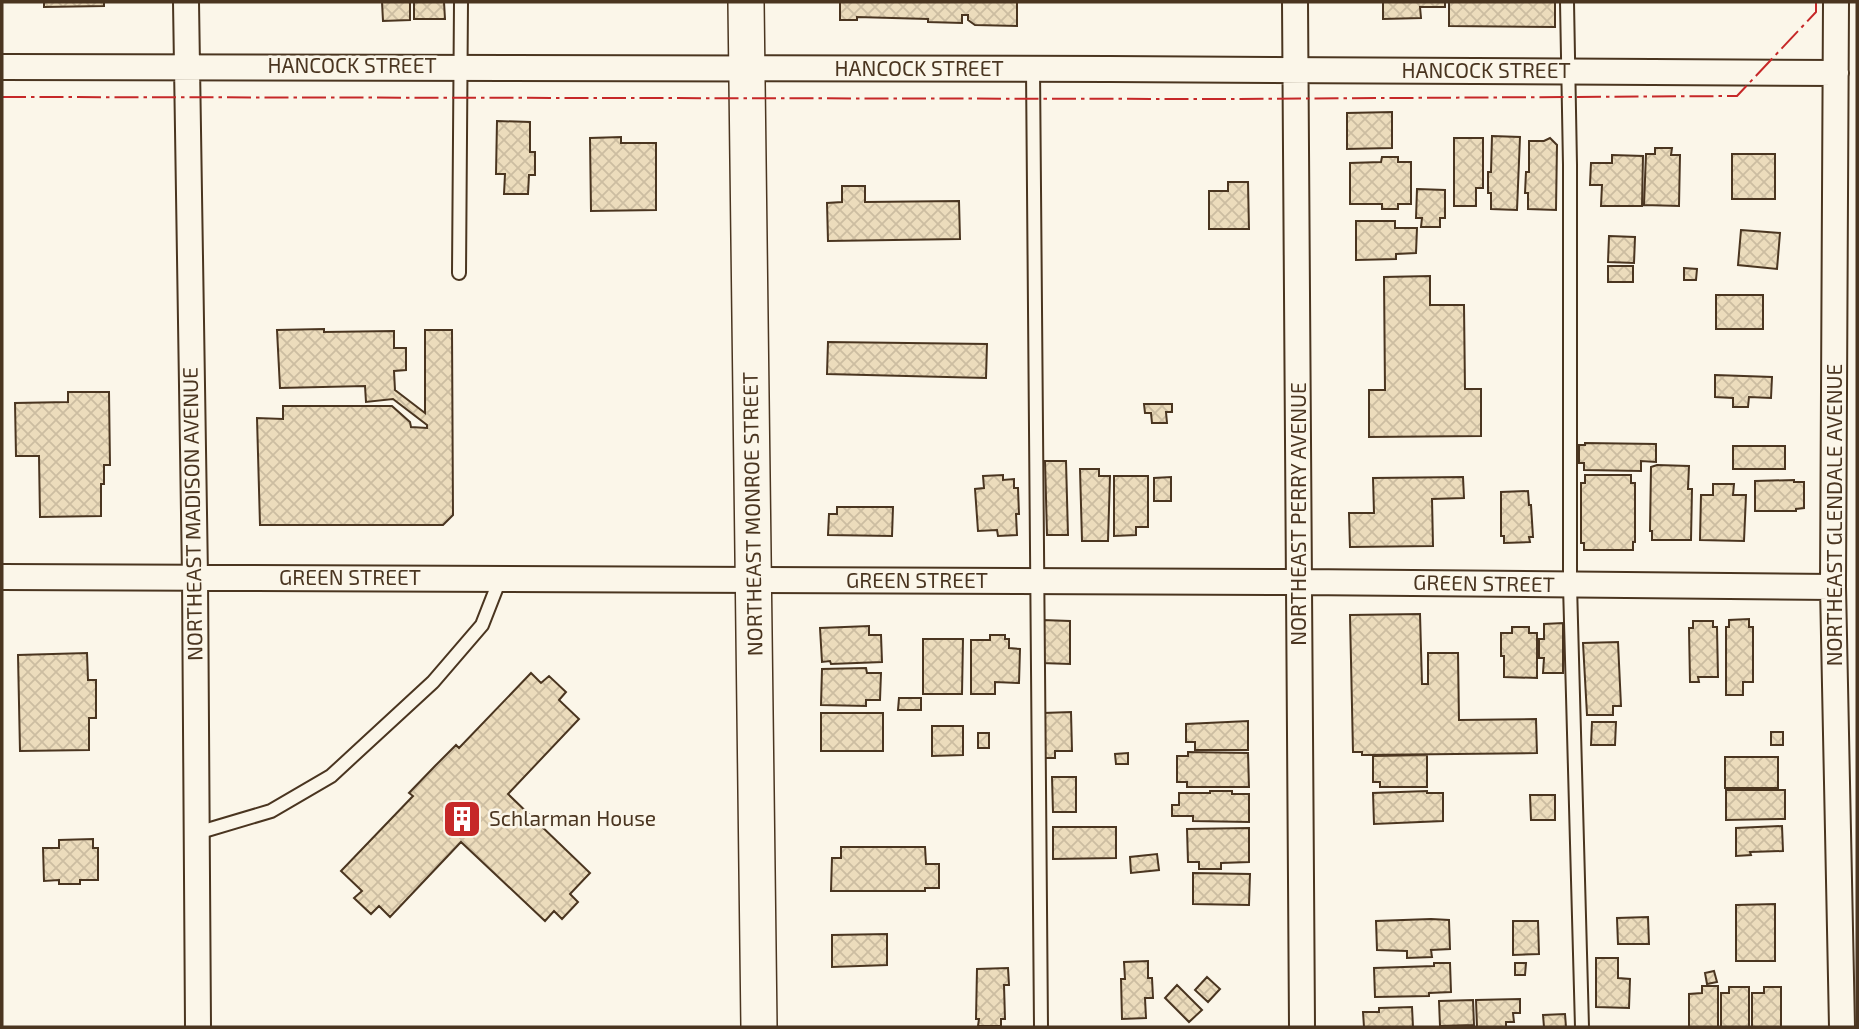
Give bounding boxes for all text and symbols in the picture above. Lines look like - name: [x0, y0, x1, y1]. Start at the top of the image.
- street label: HANCOCK STREET: [267, 52, 437, 77]
- street label: HANCOCK STREET: [834, 55, 1004, 80]
- street label: HANCOCK STREET: [1401, 57, 1571, 82]
- street label: NORTHEAST GLENDALE AVENUE: [1821, 364, 1846, 666]
- street label: NORTHEAST MADISON AVENUE: [176, 367, 207, 661]
- street label: NORTHEAST MONROE STREET: [737, 372, 766, 656]
- street label: NORTHEAST PERRY AVENUE: [1285, 382, 1310, 646]
- street label: GREEN STREET: [279, 564, 421, 589]
- street label: GREEN STREET: [846, 567, 988, 592]
- street label: GREEN STREET: [1413, 569, 1555, 596]
- building icon: Schlarman House: [441, 798, 483, 840]
- place label: Schlarman House: [489, 805, 656, 830]

